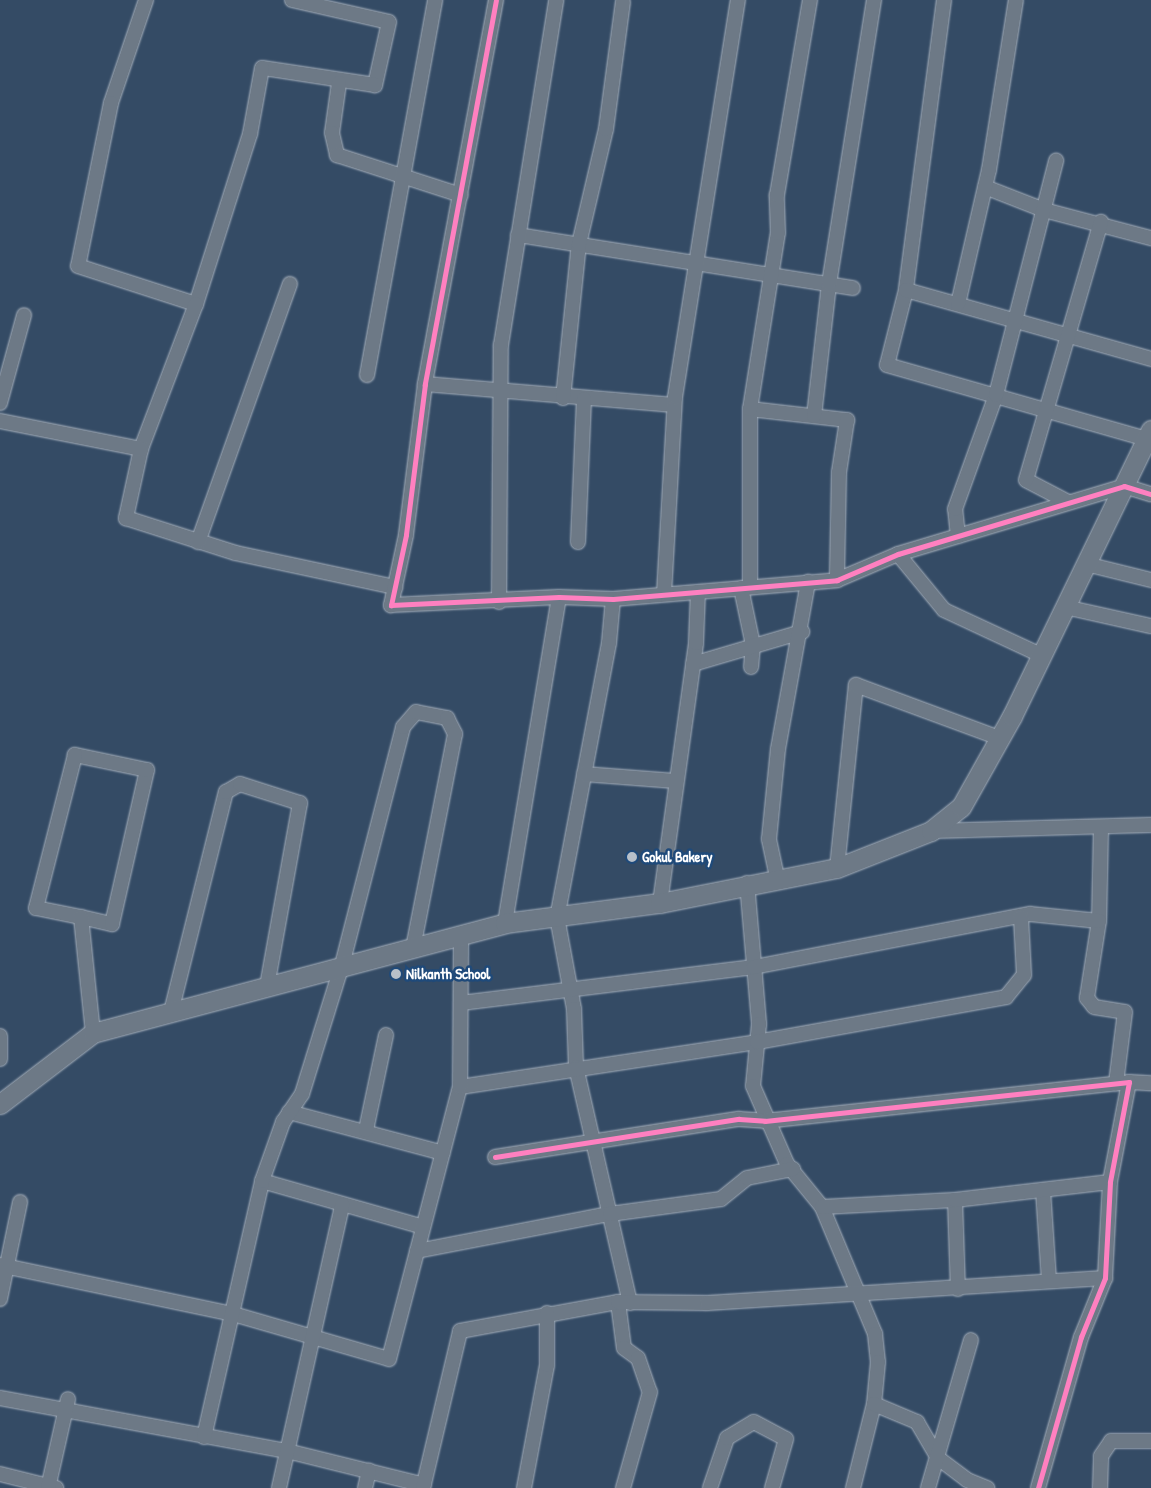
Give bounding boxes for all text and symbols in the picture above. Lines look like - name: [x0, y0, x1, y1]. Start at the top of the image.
- place label: Gokul Bakery: [642, 848, 713, 866]
- marker: Gokul Bakery: [626, 851, 638, 863]
- place label: Nilkanth School: [406, 965, 490, 983]
- marker: Nilkanth School: [390, 968, 402, 980]

